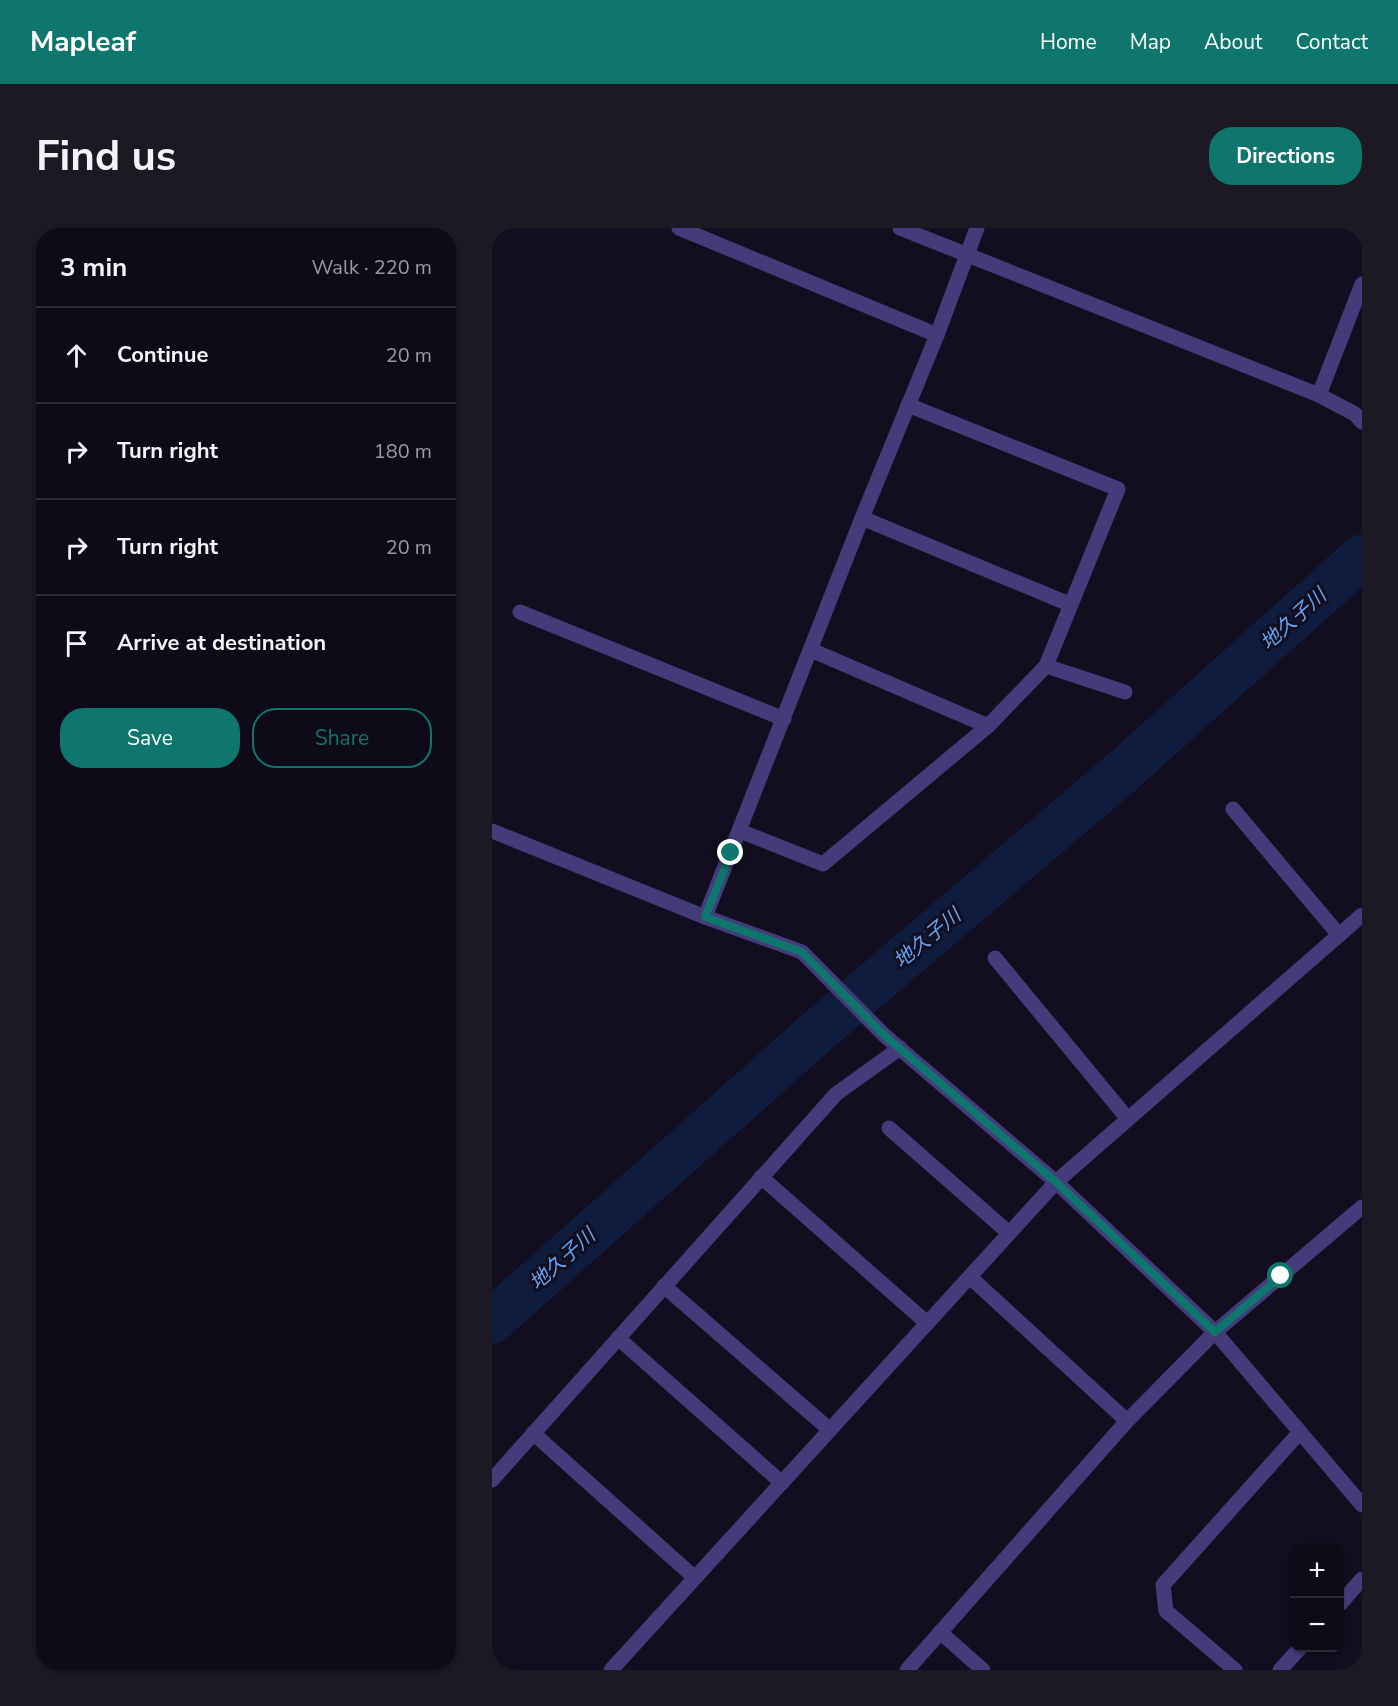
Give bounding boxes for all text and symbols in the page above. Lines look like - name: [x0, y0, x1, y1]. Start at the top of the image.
- text: Mapleaf: [30, 23, 136, 61]
- text: Home: [1040, 28, 1097, 56]
- text: Map: [1130, 28, 1171, 56]
- text: About: [1204, 28, 1262, 56]
- text: Contact: [1295, 28, 1368, 56]
- button: Directions: [1209, 127, 1362, 185]
- text: Find us: [36, 128, 176, 185]
- text: 3 min: [60, 250, 127, 285]
- text: Walk · 220 m: [312, 254, 432, 281]
- icon: ahead: [60, 339, 93, 372]
- text: Continue: [117, 340, 208, 370]
- text: 20 m: [386, 342, 432, 369]
- icon: right: [60, 435, 93, 468]
- text: Turn right: [117, 436, 218, 466]
- text: 180 m: [374, 438, 432, 465]
- icon: right: [60, 531, 93, 564]
- text: Turn right: [117, 532, 218, 562]
- text: 20 m: [386, 534, 432, 561]
- water label: 地久子川: [1255, 581, 1334, 656]
- icon: arrive: [60, 627, 93, 660]
- text: Arrive at destination: [117, 628, 326, 658]
- button: Save: [60, 708, 240, 768]
- button: Share: [252, 708, 432, 768]
- route end: [717, 839, 743, 865]
- water label: 地久子川: [888, 901, 968, 974]
- water label: 地久子川: [524, 1221, 603, 1296]
- route start: [1267, 1262, 1293, 1288]
- map controls: [1290, 1544, 1344, 1652]
- button: +: [1290, 1544, 1344, 1598]
- button: −: [1290, 1598, 1344, 1652]

